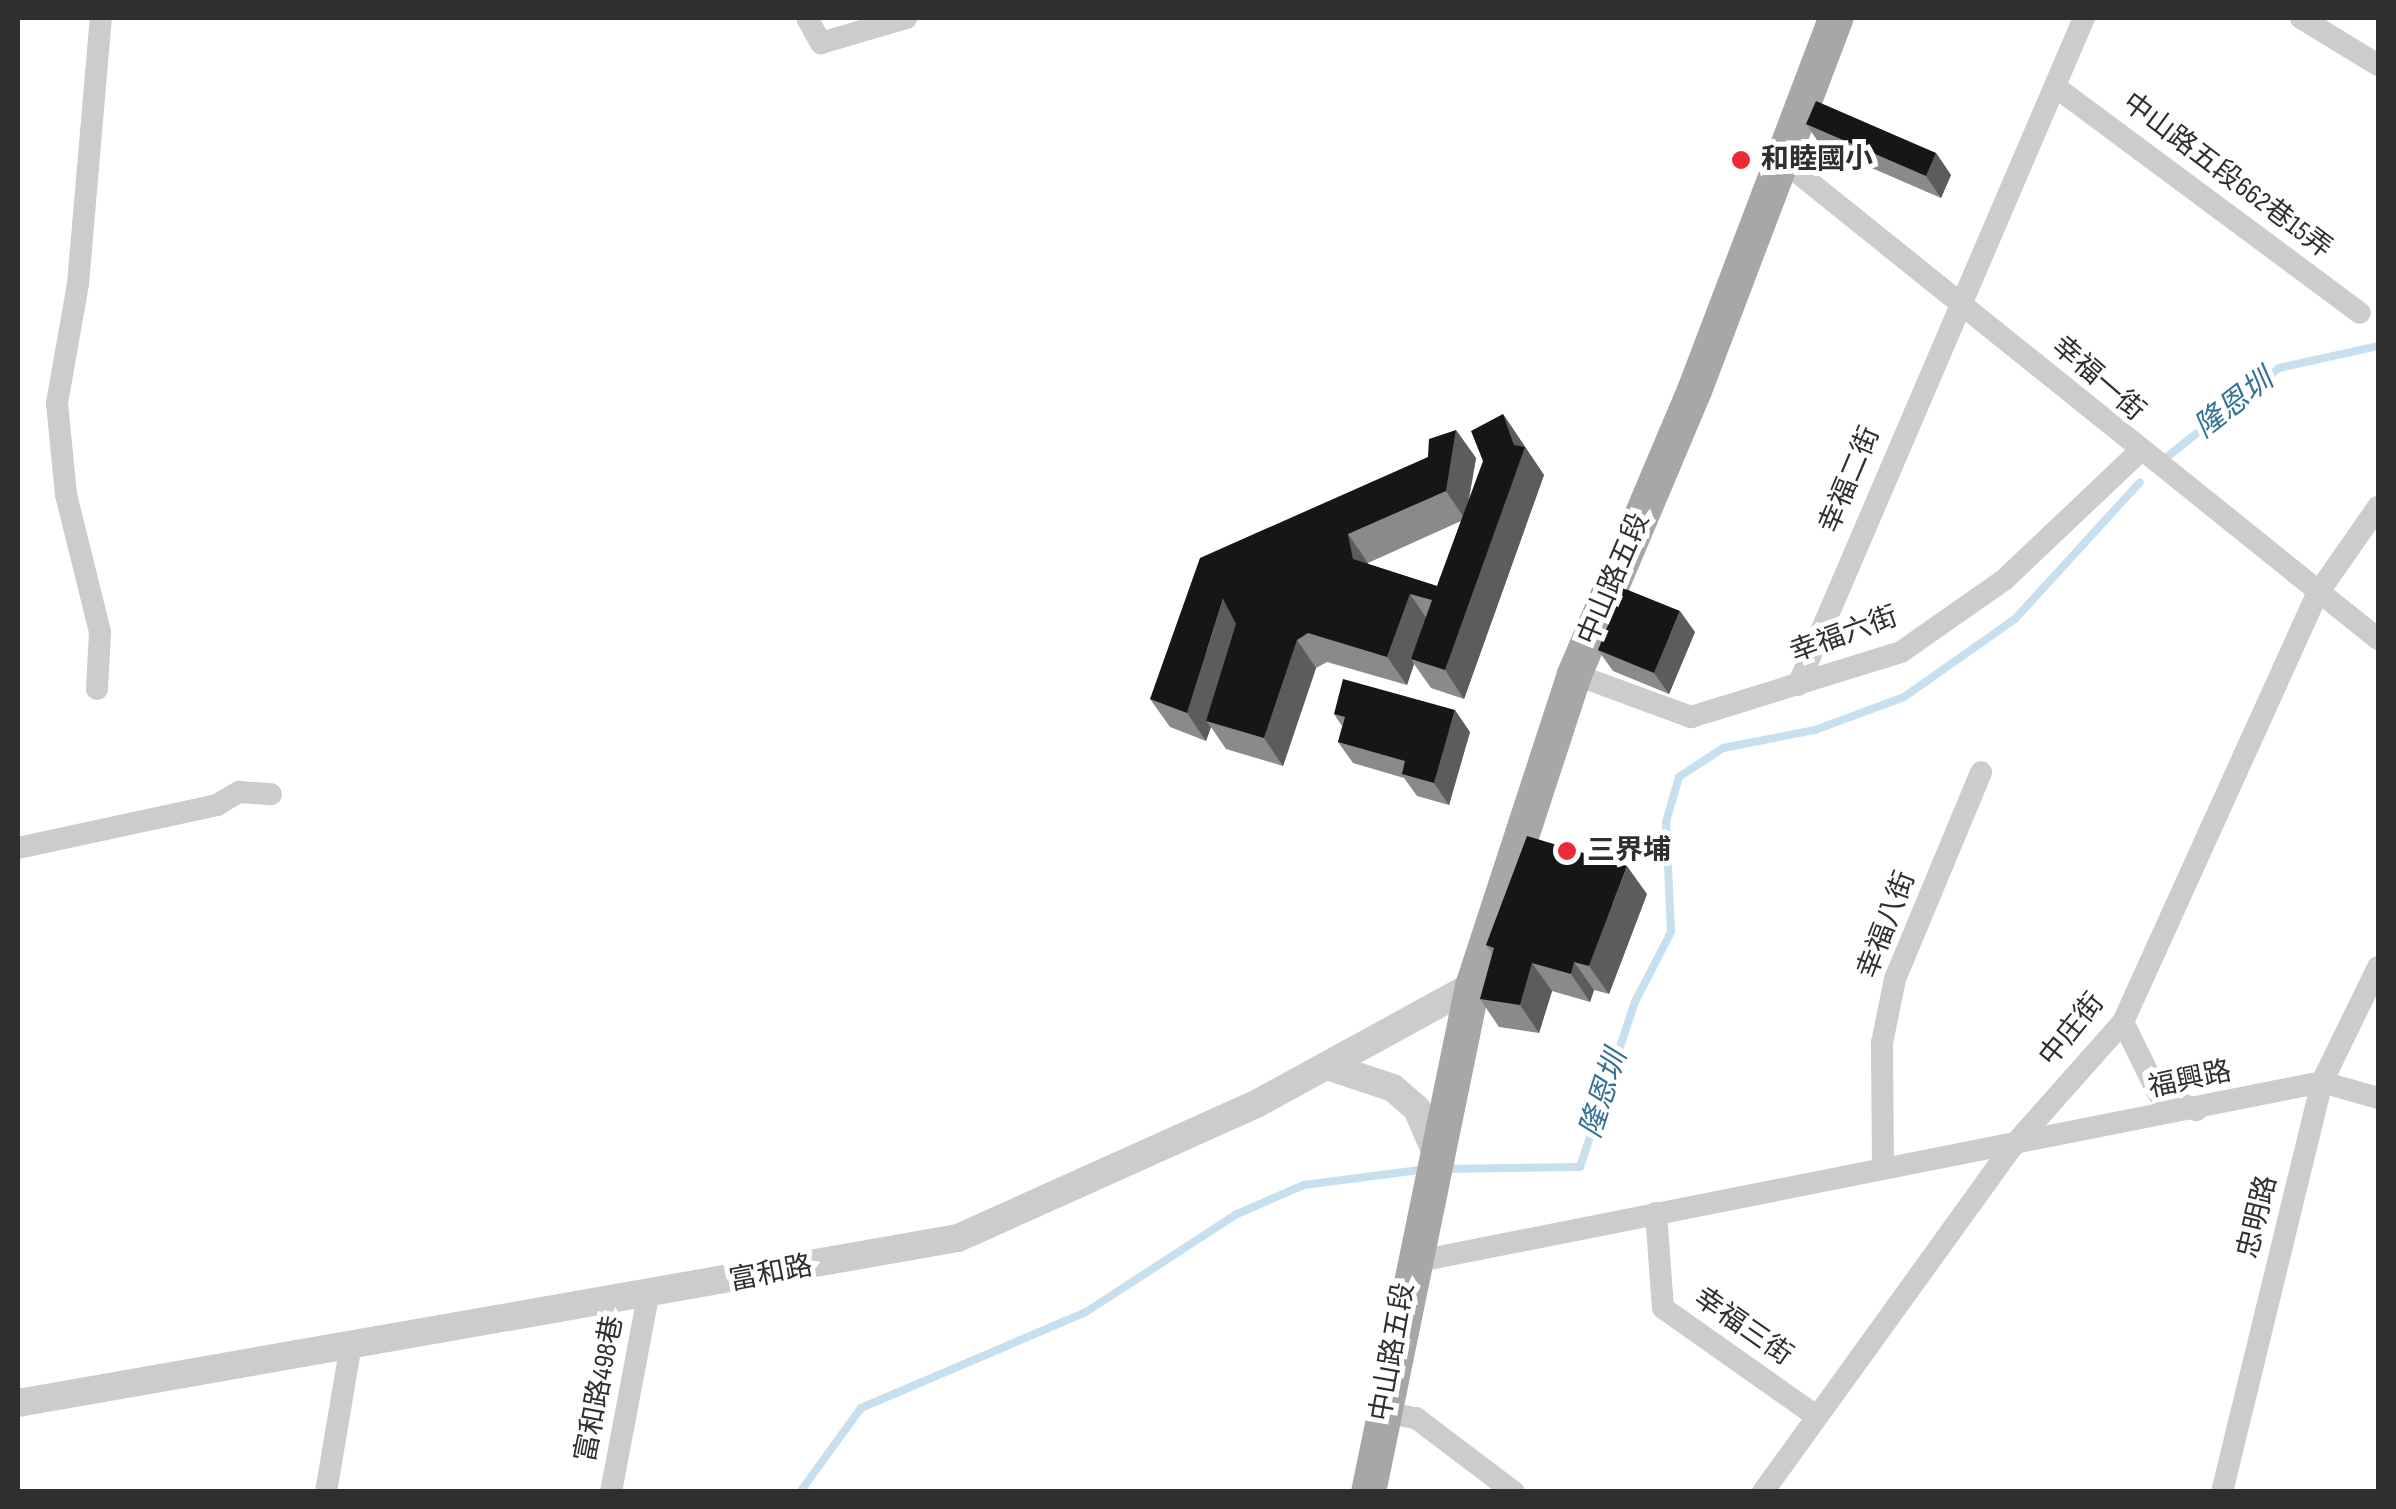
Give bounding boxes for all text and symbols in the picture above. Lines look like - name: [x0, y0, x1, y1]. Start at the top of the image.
- street label: 中山路五段662巷15弄: [2116, 86, 2338, 266]
- place label: 和睦國小: [1761, 143, 1873, 177]
- marker: 和睦國小: [1730, 149, 1752, 171]
- street label: 幸福一街: [2045, 330, 2151, 428]
- water label: 隆恩圳: [2187, 362, 2281, 446]
- street label: 幸福二街: [1813, 422, 1887, 538]
- street label: 中山路五段: [1571, 508, 1657, 650]
- street label: 幸福六街: [1786, 600, 1902, 670]
- place label: 三界埔: [1587, 834, 1671, 868]
- marker: 三界埔: [1556, 840, 1578, 862]
- street label: 幸福八街: [1851, 867, 1923, 983]
- street label: 中庄街: [2033, 987, 2111, 1073]
- water label: 隆恩圳: [1573, 1046, 1635, 1142]
- street label: 福興路: [2145, 1055, 2235, 1105]
- street label: 忠明路: [2232, 1172, 2284, 1262]
- street label: 富和路: [727, 1249, 815, 1299]
- street label: 中山路五段: [1364, 1280, 1422, 1424]
- street label: 幸福三街: [1687, 1281, 1799, 1373]
- street label: 富和路498巷: [569, 1313, 631, 1465]

